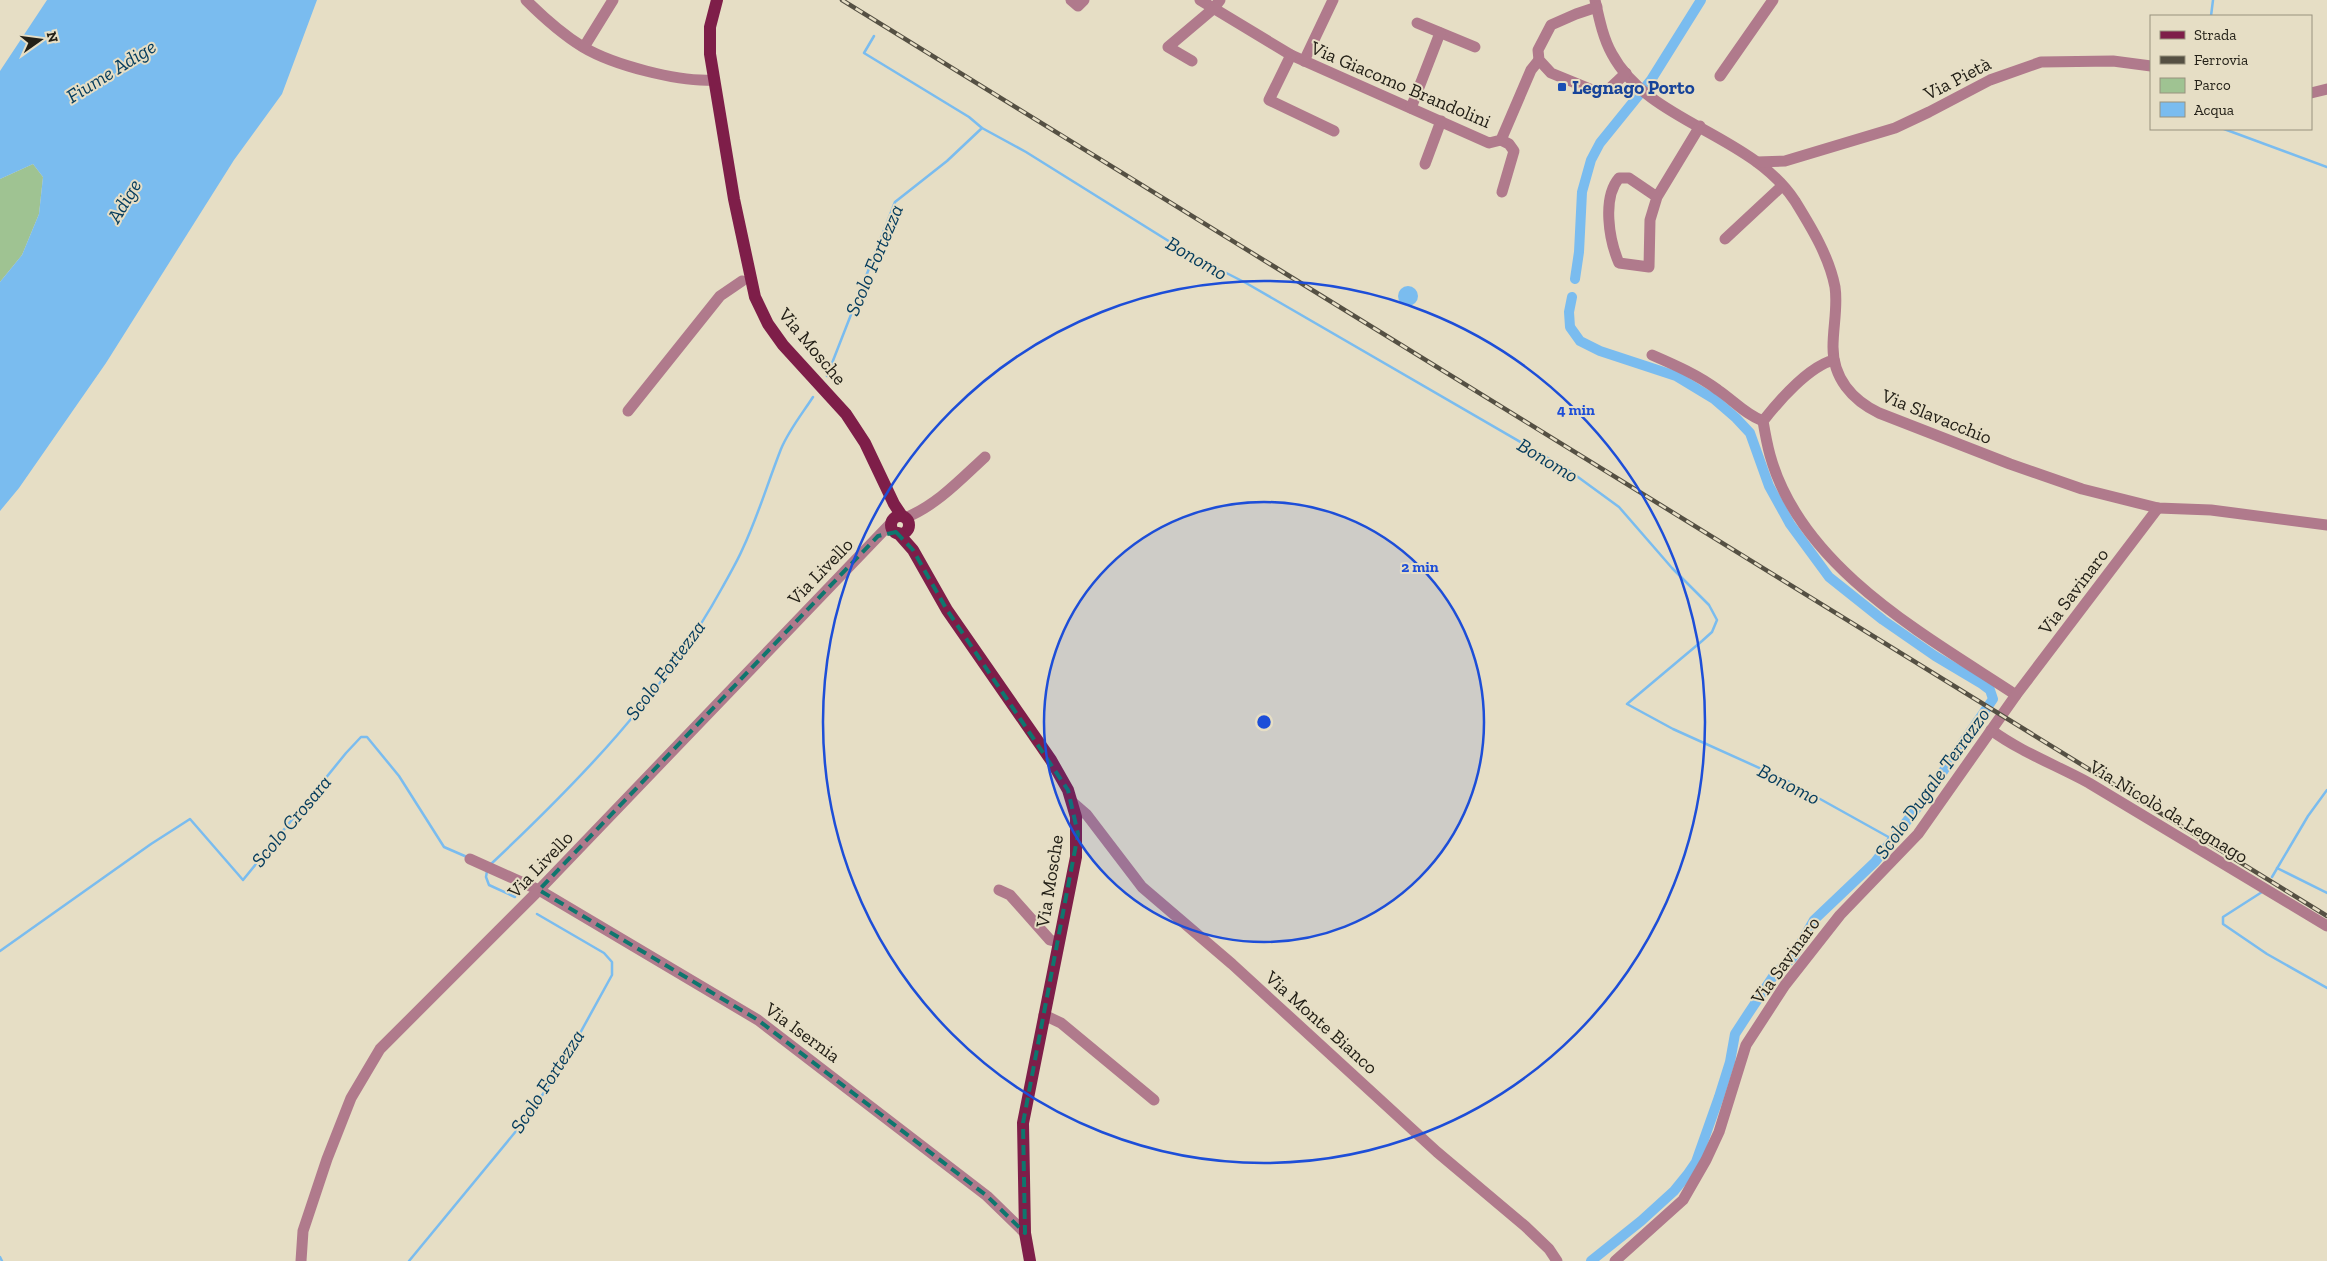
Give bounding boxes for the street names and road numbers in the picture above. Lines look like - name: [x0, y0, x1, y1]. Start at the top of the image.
- street label: Via Giacomo Brandolini: [1306, 36, 1494, 133]
- street label: Via Pietà: [1919, 52, 1995, 106]
- street label: Via Mosche: [773, 302, 852, 390]
- street label: Via Slavacchio: [1877, 384, 1996, 449]
- street label: Via Livello: [782, 533, 858, 610]
- street label: Via Savinaro: [2033, 543, 2114, 640]
- street label: Via Nicolò da Legnago: [2084, 754, 2253, 868]
- street label: Via Livello: [502, 826, 578, 903]
- street label: Via Mosche: [1031, 833, 1068, 930]
- street label: Via Savinaro: [1745, 912, 1825, 1009]
- street label: Via Monte Bianco: [1260, 965, 1383, 1079]
- street label: Via Isernia: [760, 997, 845, 1067]

